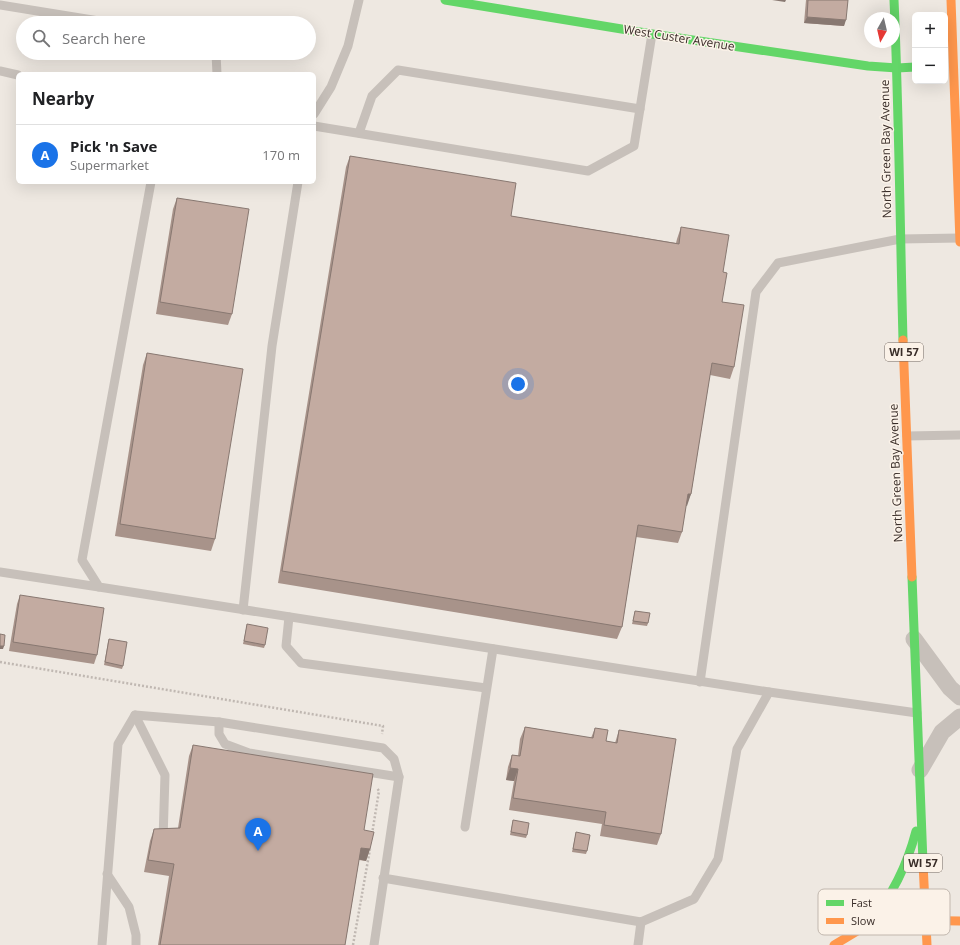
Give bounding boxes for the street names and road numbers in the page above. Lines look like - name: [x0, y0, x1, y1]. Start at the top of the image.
- street label: West Custer Avenue: [622, 20, 736, 55]
- street label: North Green Bay Avenue: [876, 79, 895, 219]
- road number: WI 57: [885, 343, 923, 361]
- street label: North Green Bay Avenue: [885, 403, 906, 543]
- road number: WI 57: [904, 854, 942, 872]

